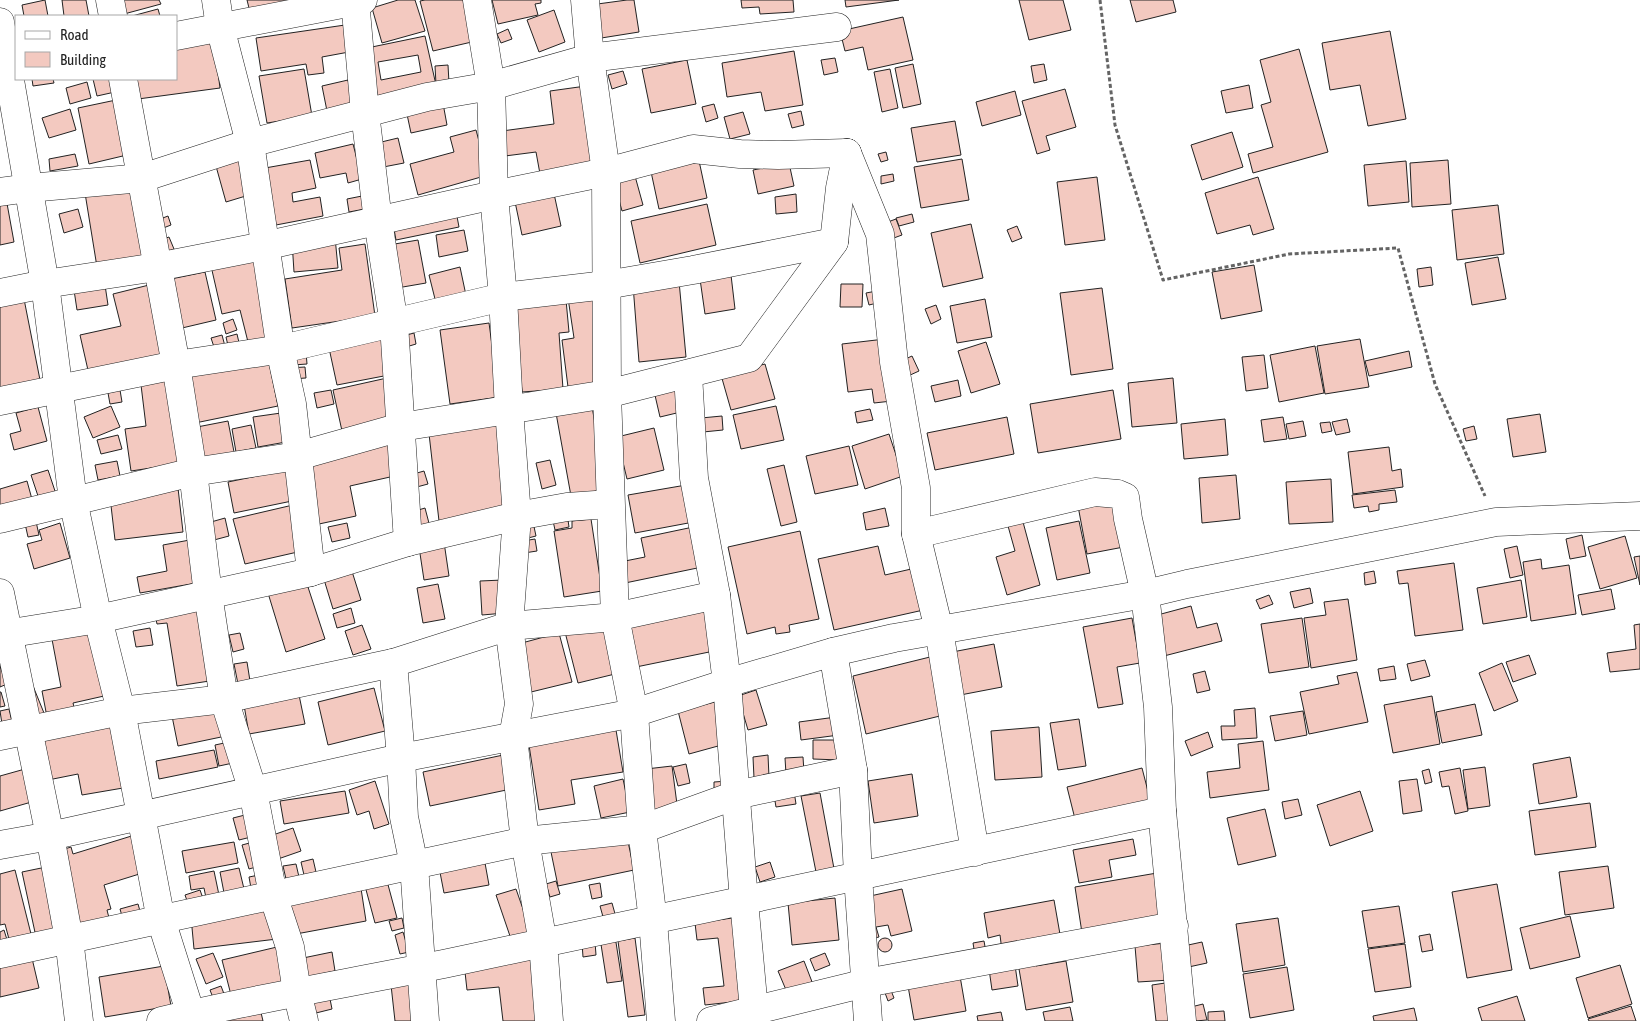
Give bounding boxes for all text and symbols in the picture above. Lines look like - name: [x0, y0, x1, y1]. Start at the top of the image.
- legend: [15, 15, 178, 80]
- text: Road: [60, 26, 89, 43]
- text: Building: [60, 51, 106, 68]

